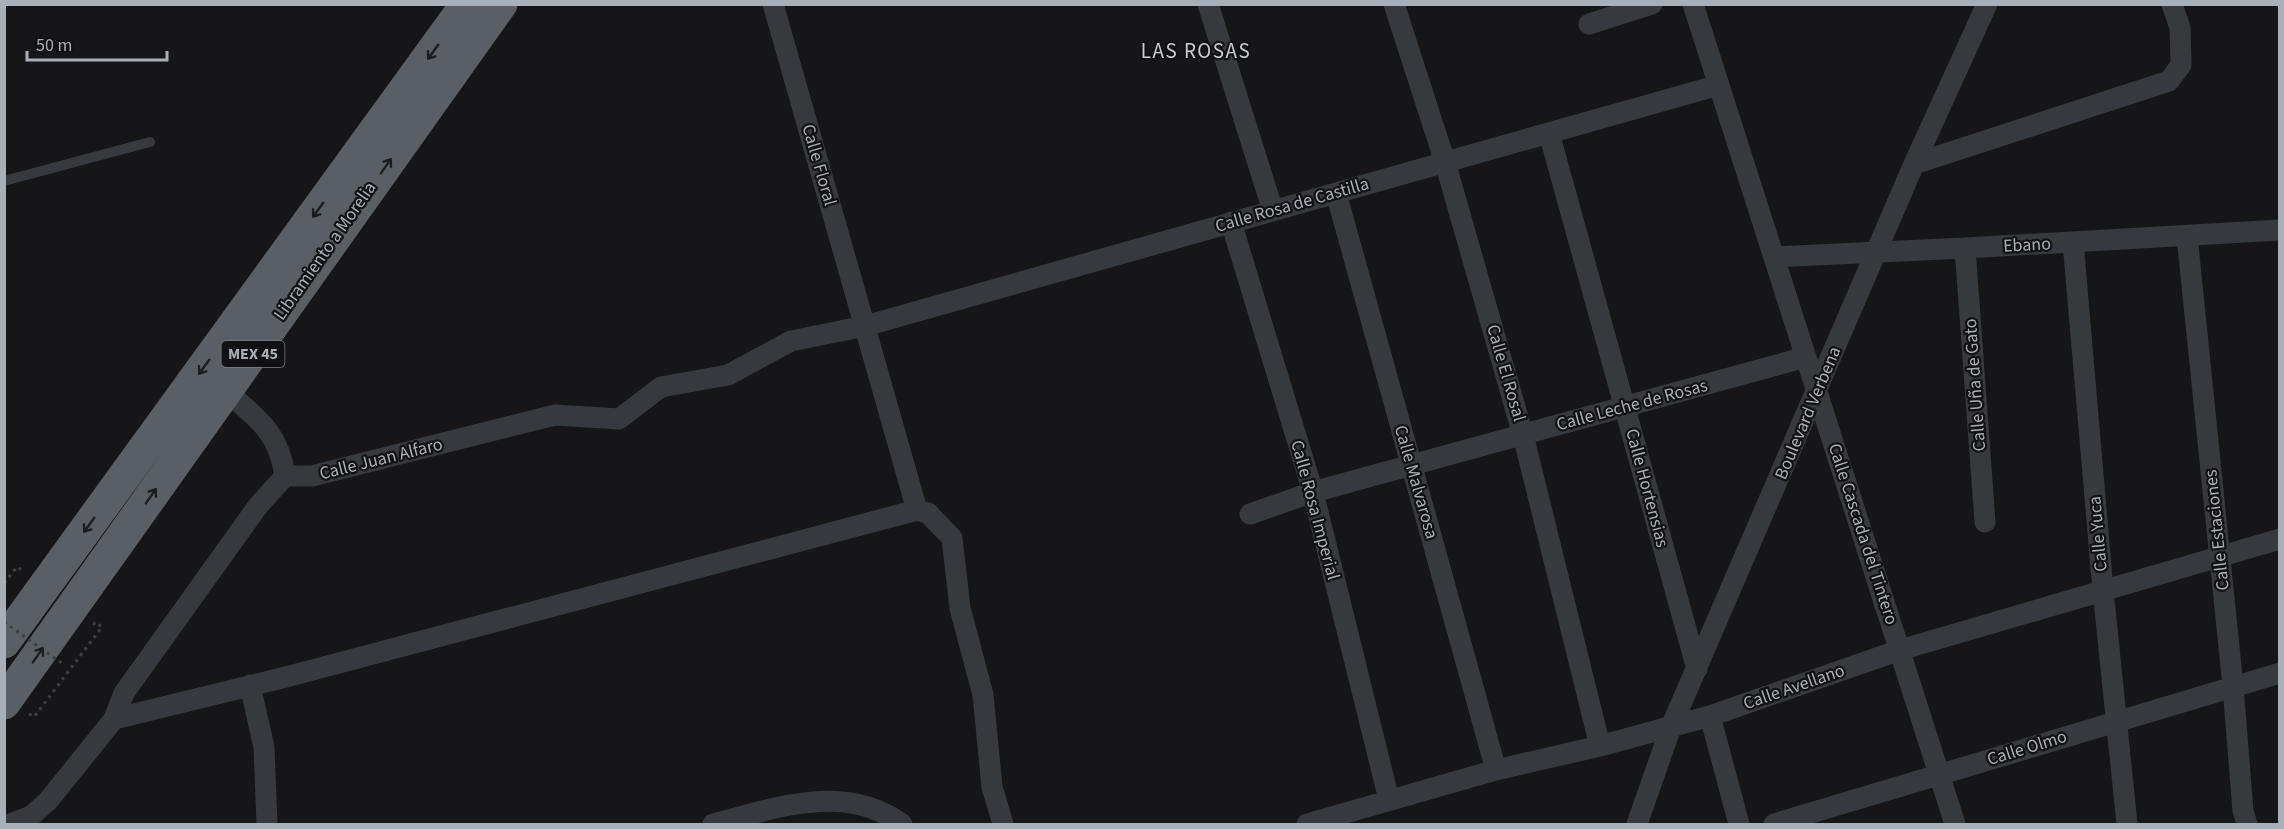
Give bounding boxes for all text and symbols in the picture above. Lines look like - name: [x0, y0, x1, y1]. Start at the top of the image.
- scale bar: [27, 24, 166, 62]
- text: 50 m: [36, 33, 72, 58]
- district label: LAS ROSAS: [1141, 36, 1251, 66]
- one-way arrow: [427, 43, 439, 59]
- street label: Calle Floral: [795, 121, 843, 209]
- one-way arrow: [380, 159, 392, 175]
- street label: Calle Rosa de Castilla: [1212, 171, 1372, 239]
- street label: Libramiento a Morelia: [268, 177, 382, 325]
- one-way arrow: [312, 201, 324, 217]
- street label: Ebano: [2002, 231, 2052, 259]
- street label: Calle Uña de Gato: [1958, 318, 1992, 452]
- street label: Calle El Rosal: [1480, 322, 1532, 424]
- road number: MEX 45: [222, 341, 284, 367]
- street label: Boulevard Verbena: [1769, 343, 1847, 483]
- one-way arrow: [198, 359, 210, 375]
- street label: Calle Leche de Rosas: [1554, 373, 1710, 437]
- street label: Calle Malvarosa: [1388, 422, 1444, 542]
- street label: Calle Hortensias: [1619, 426, 1675, 550]
- street label: Calle Juan Alfaro: [317, 432, 445, 486]
- street label: Calle Rosa Imperial: [1284, 437, 1346, 583]
- street label: Calle Cascada del Tintero: [1822, 440, 1904, 628]
- street label: Calle Estaciones: [2198, 468, 2236, 592]
- one-way arrow: [145, 489, 157, 505]
- street label: Calle Yuca: [2082, 495, 2114, 573]
- one-way arrow: [83, 517, 95, 533]
- one-way arrow: [32, 648, 44, 664]
- street label: Calle Avellano: [1740, 658, 1848, 716]
- street label: Calle Olmo: [1984, 724, 2070, 772]

